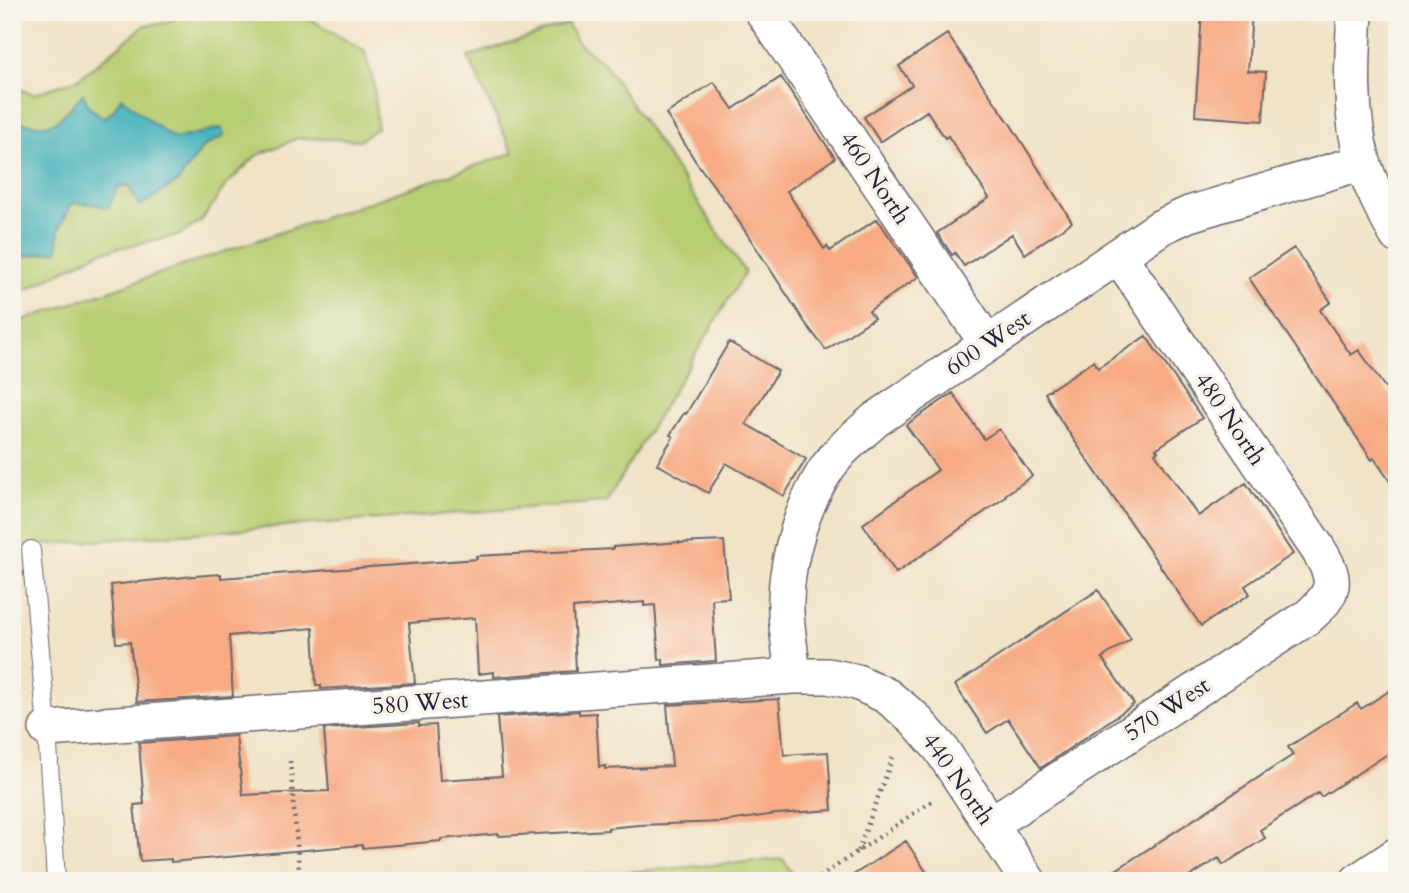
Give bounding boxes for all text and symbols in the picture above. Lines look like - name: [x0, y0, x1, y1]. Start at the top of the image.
- street label: 460 North: [832, 125, 918, 231]
- street label: 600 West: [939, 302, 1038, 384]
- street label: 480 North: [1187, 366, 1273, 472]
- street label: 570 West: [1118, 669, 1217, 749]
- street label: 580 West: [371, 683, 470, 723]
- street label: 440 North: [914, 726, 1002, 832]

